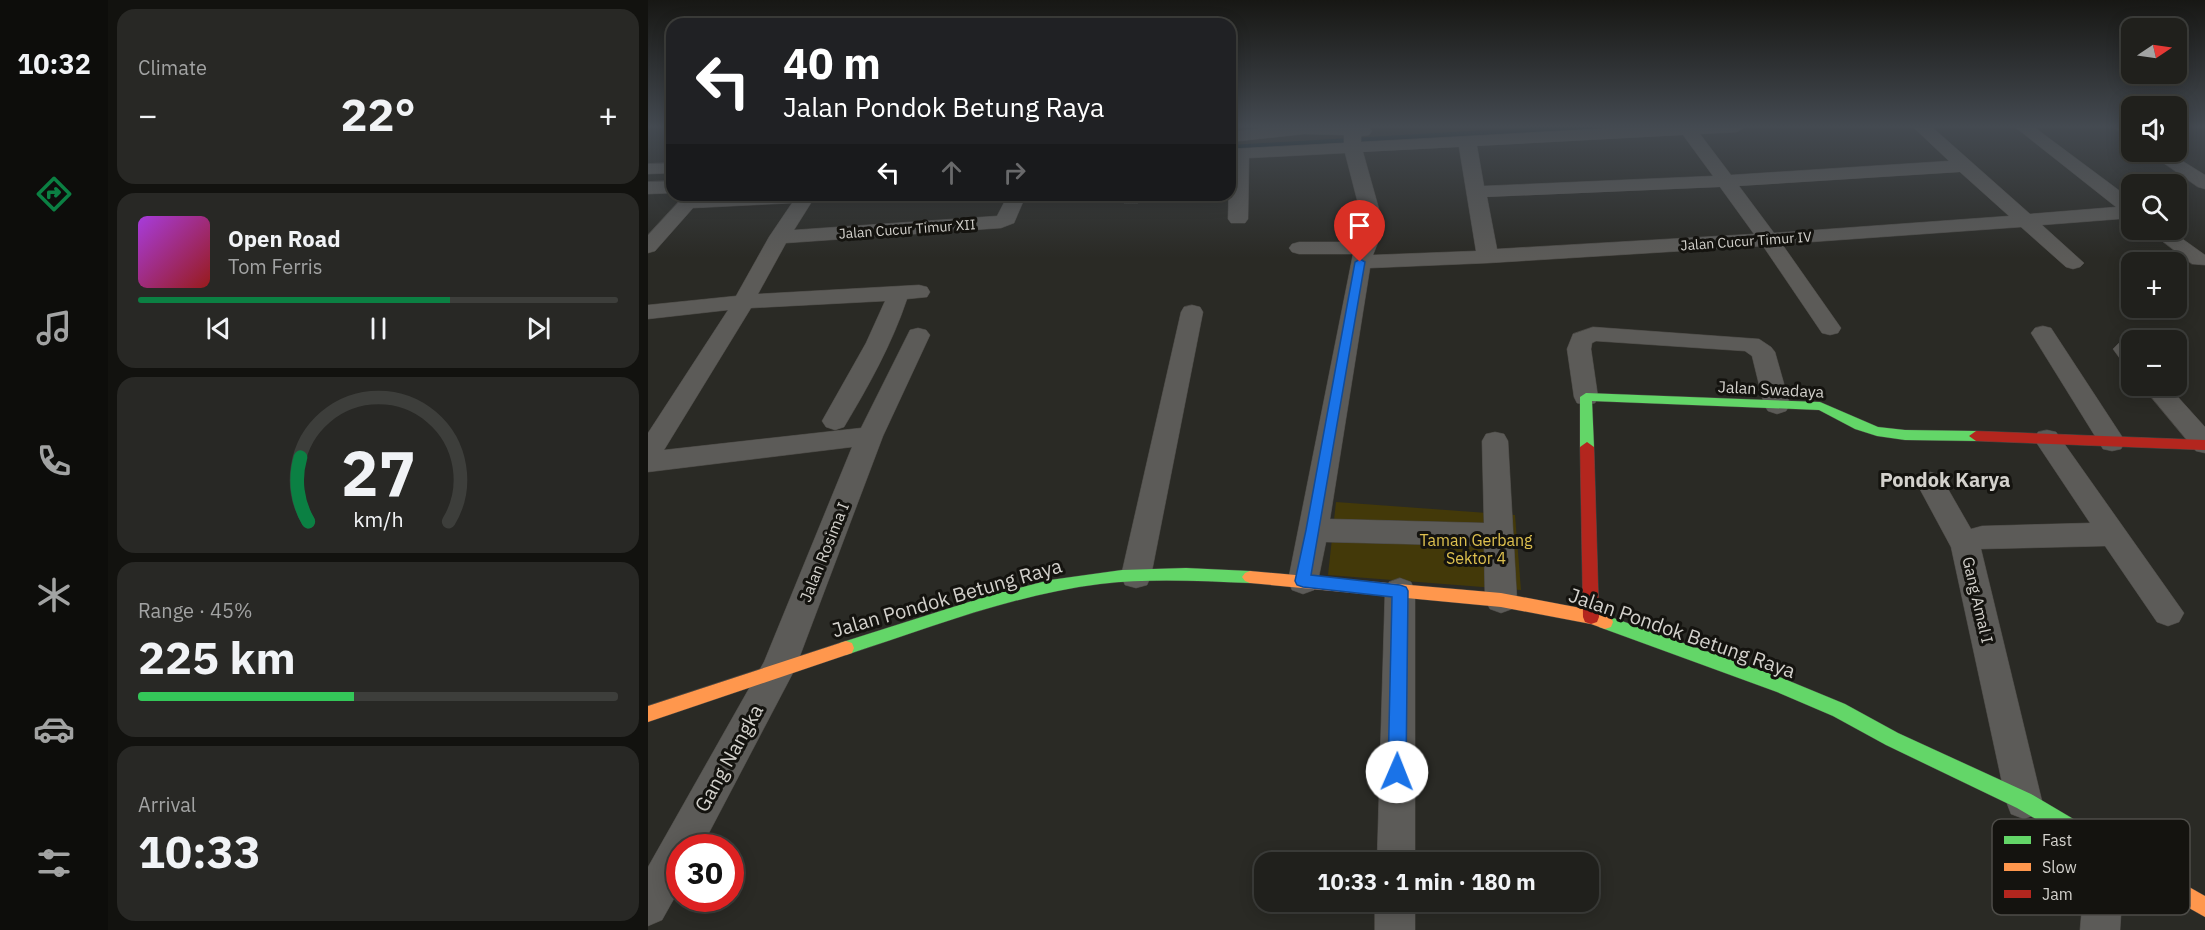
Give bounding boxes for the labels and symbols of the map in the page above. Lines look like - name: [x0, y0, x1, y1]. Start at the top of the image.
- north arrow: [2121, 18, 2187, 84]
- pin: [1334, 200, 1385, 262]
- street label: Jalan Cucur Timur XII: [838, 215, 976, 243]
- street label: Jalan Cucur Timur IV: [1680, 227, 1813, 255]
- street label: Jalan Swadaya: [1717, 376, 1825, 402]
- district label: Pondok Karya: [1880, 466, 2010, 493]
- street label: Jalan Rosima I: [795, 499, 853, 605]
- park label: Taman Gerbang Sektor 4: [1419, 530, 1533, 568]
- street label: Jalan Pondok Betung Raya: [829, 552, 1065, 643]
- street label: Gang Amal I: [1958, 555, 1998, 645]
- street label: Jalan Pondok Betung Raya: [1565, 581, 1799, 684]
- street label: Gang Nangka: [688, 699, 769, 816]
- position arrow: [1365, 740, 1429, 804]
- legend: [1992, 819, 2190, 915]
- text: Fast: [2042, 830, 2072, 850]
- speed limit sign: 30: [666, 834, 744, 912]
- text: Slow: [2042, 857, 2077, 877]
- text: Jam: [2042, 884, 2073, 904]

